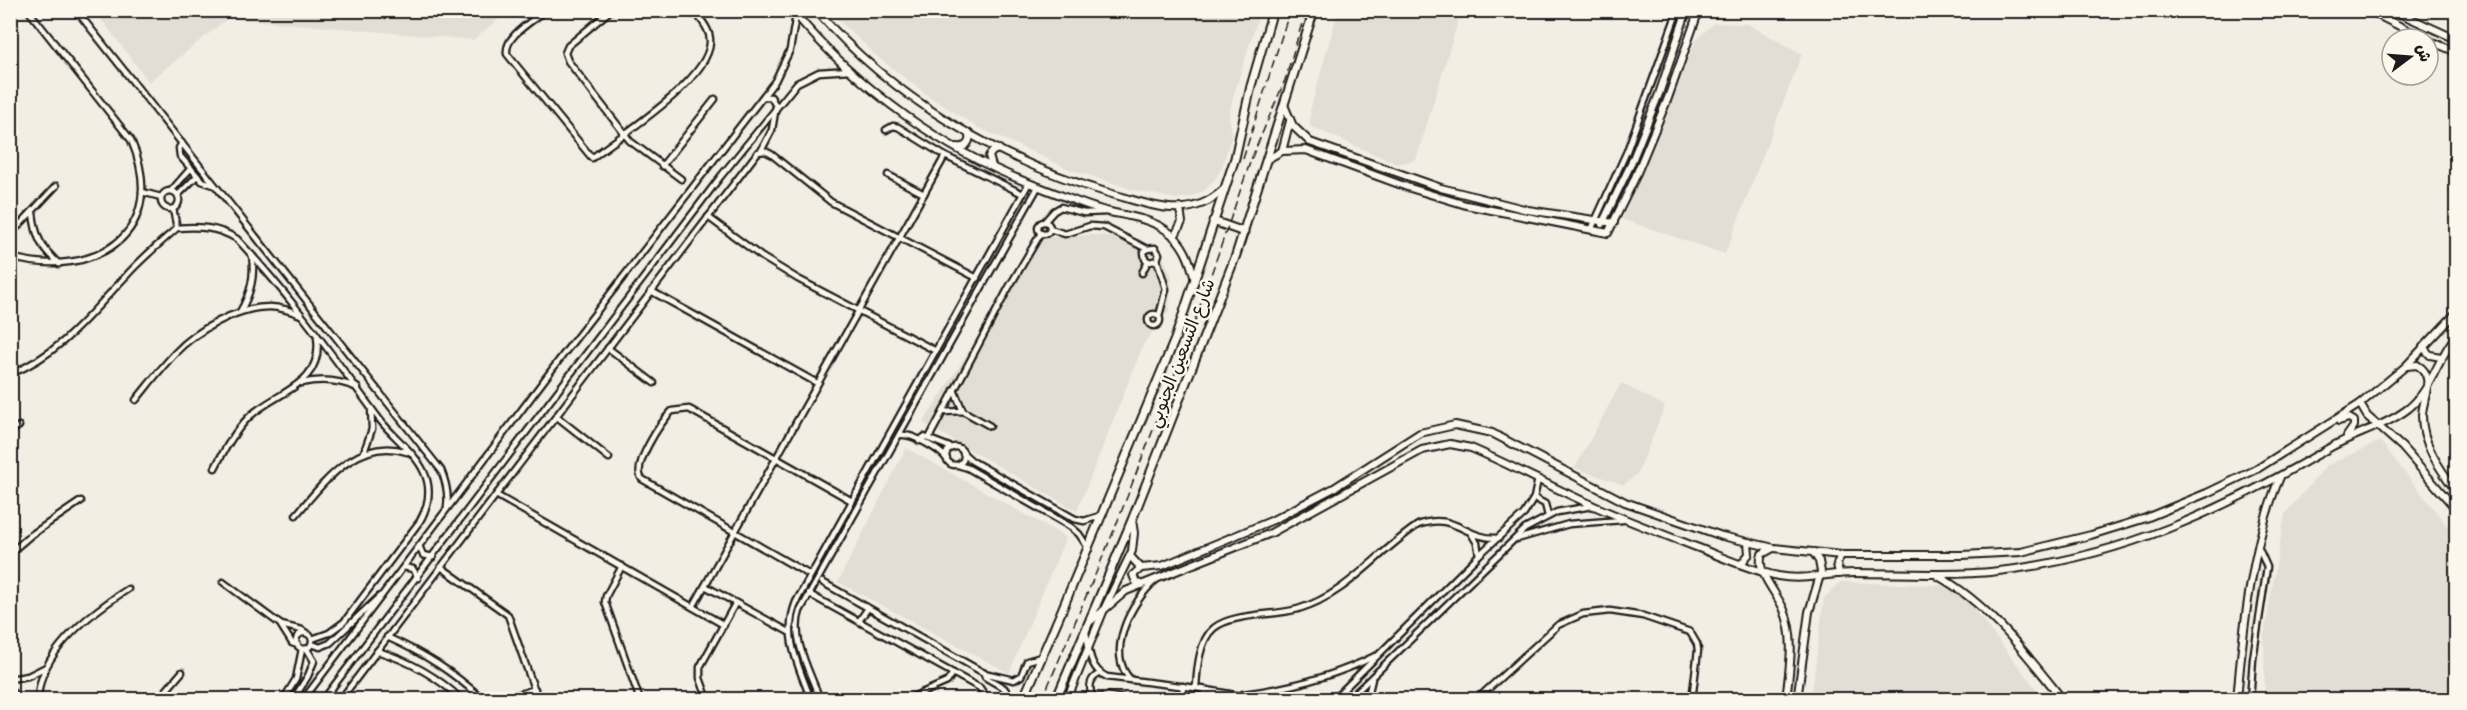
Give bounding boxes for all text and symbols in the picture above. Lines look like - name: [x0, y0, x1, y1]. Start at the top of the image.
- north arrow: [2380, 27, 2440, 87]
- text: ش: [2412, 42, 2436, 64]
- street label: شارع التسعين الجنوبي: [1141, 275, 1224, 432]

